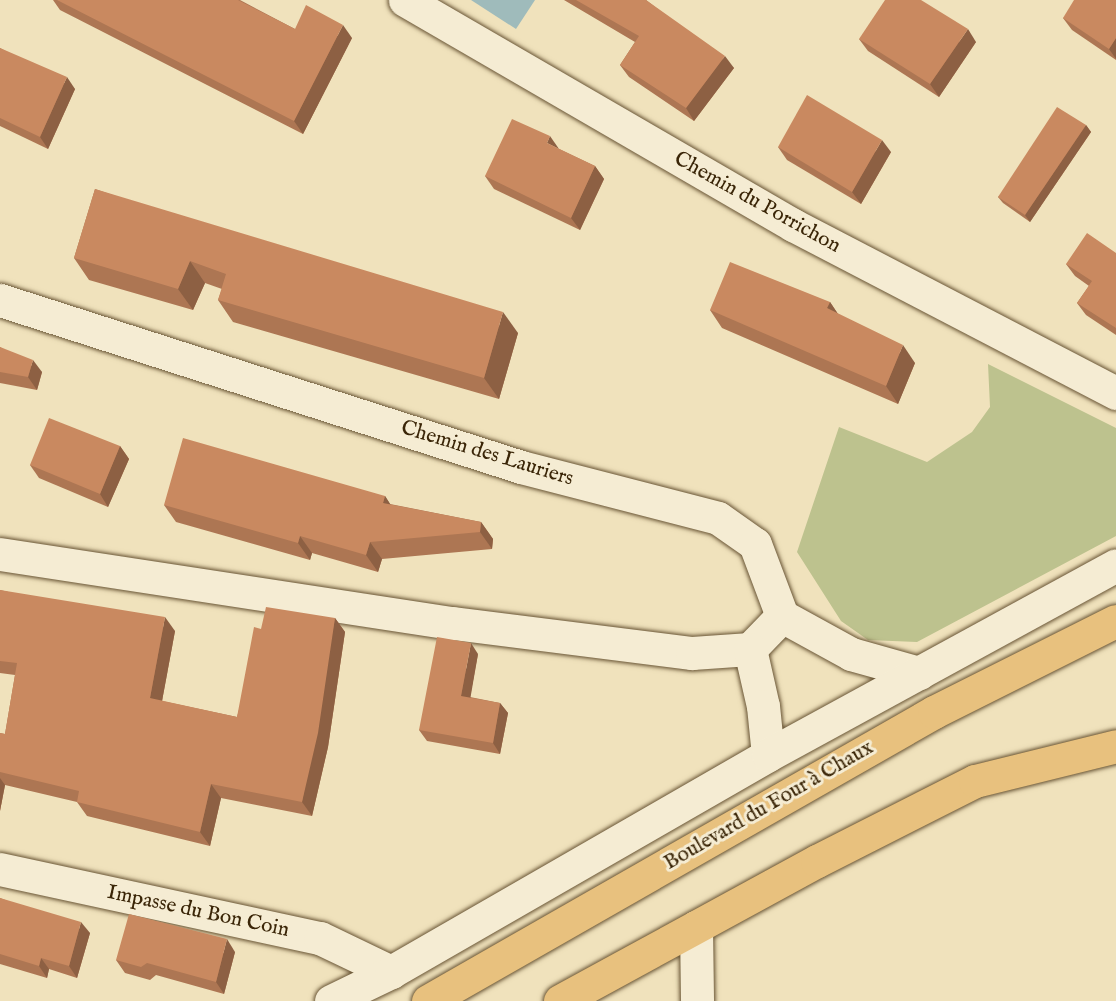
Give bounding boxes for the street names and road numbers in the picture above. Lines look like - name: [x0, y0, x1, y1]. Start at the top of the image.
- street label: Chemin du Porrichon: [669, 147, 845, 259]
- street label: Chemin des Lauriers: [398, 416, 576, 492]
- street label: Boulevard du Four à Chaux: [660, 736, 878, 876]
- street label: Impasse du Bon Coin: [105, 880, 291, 944]

